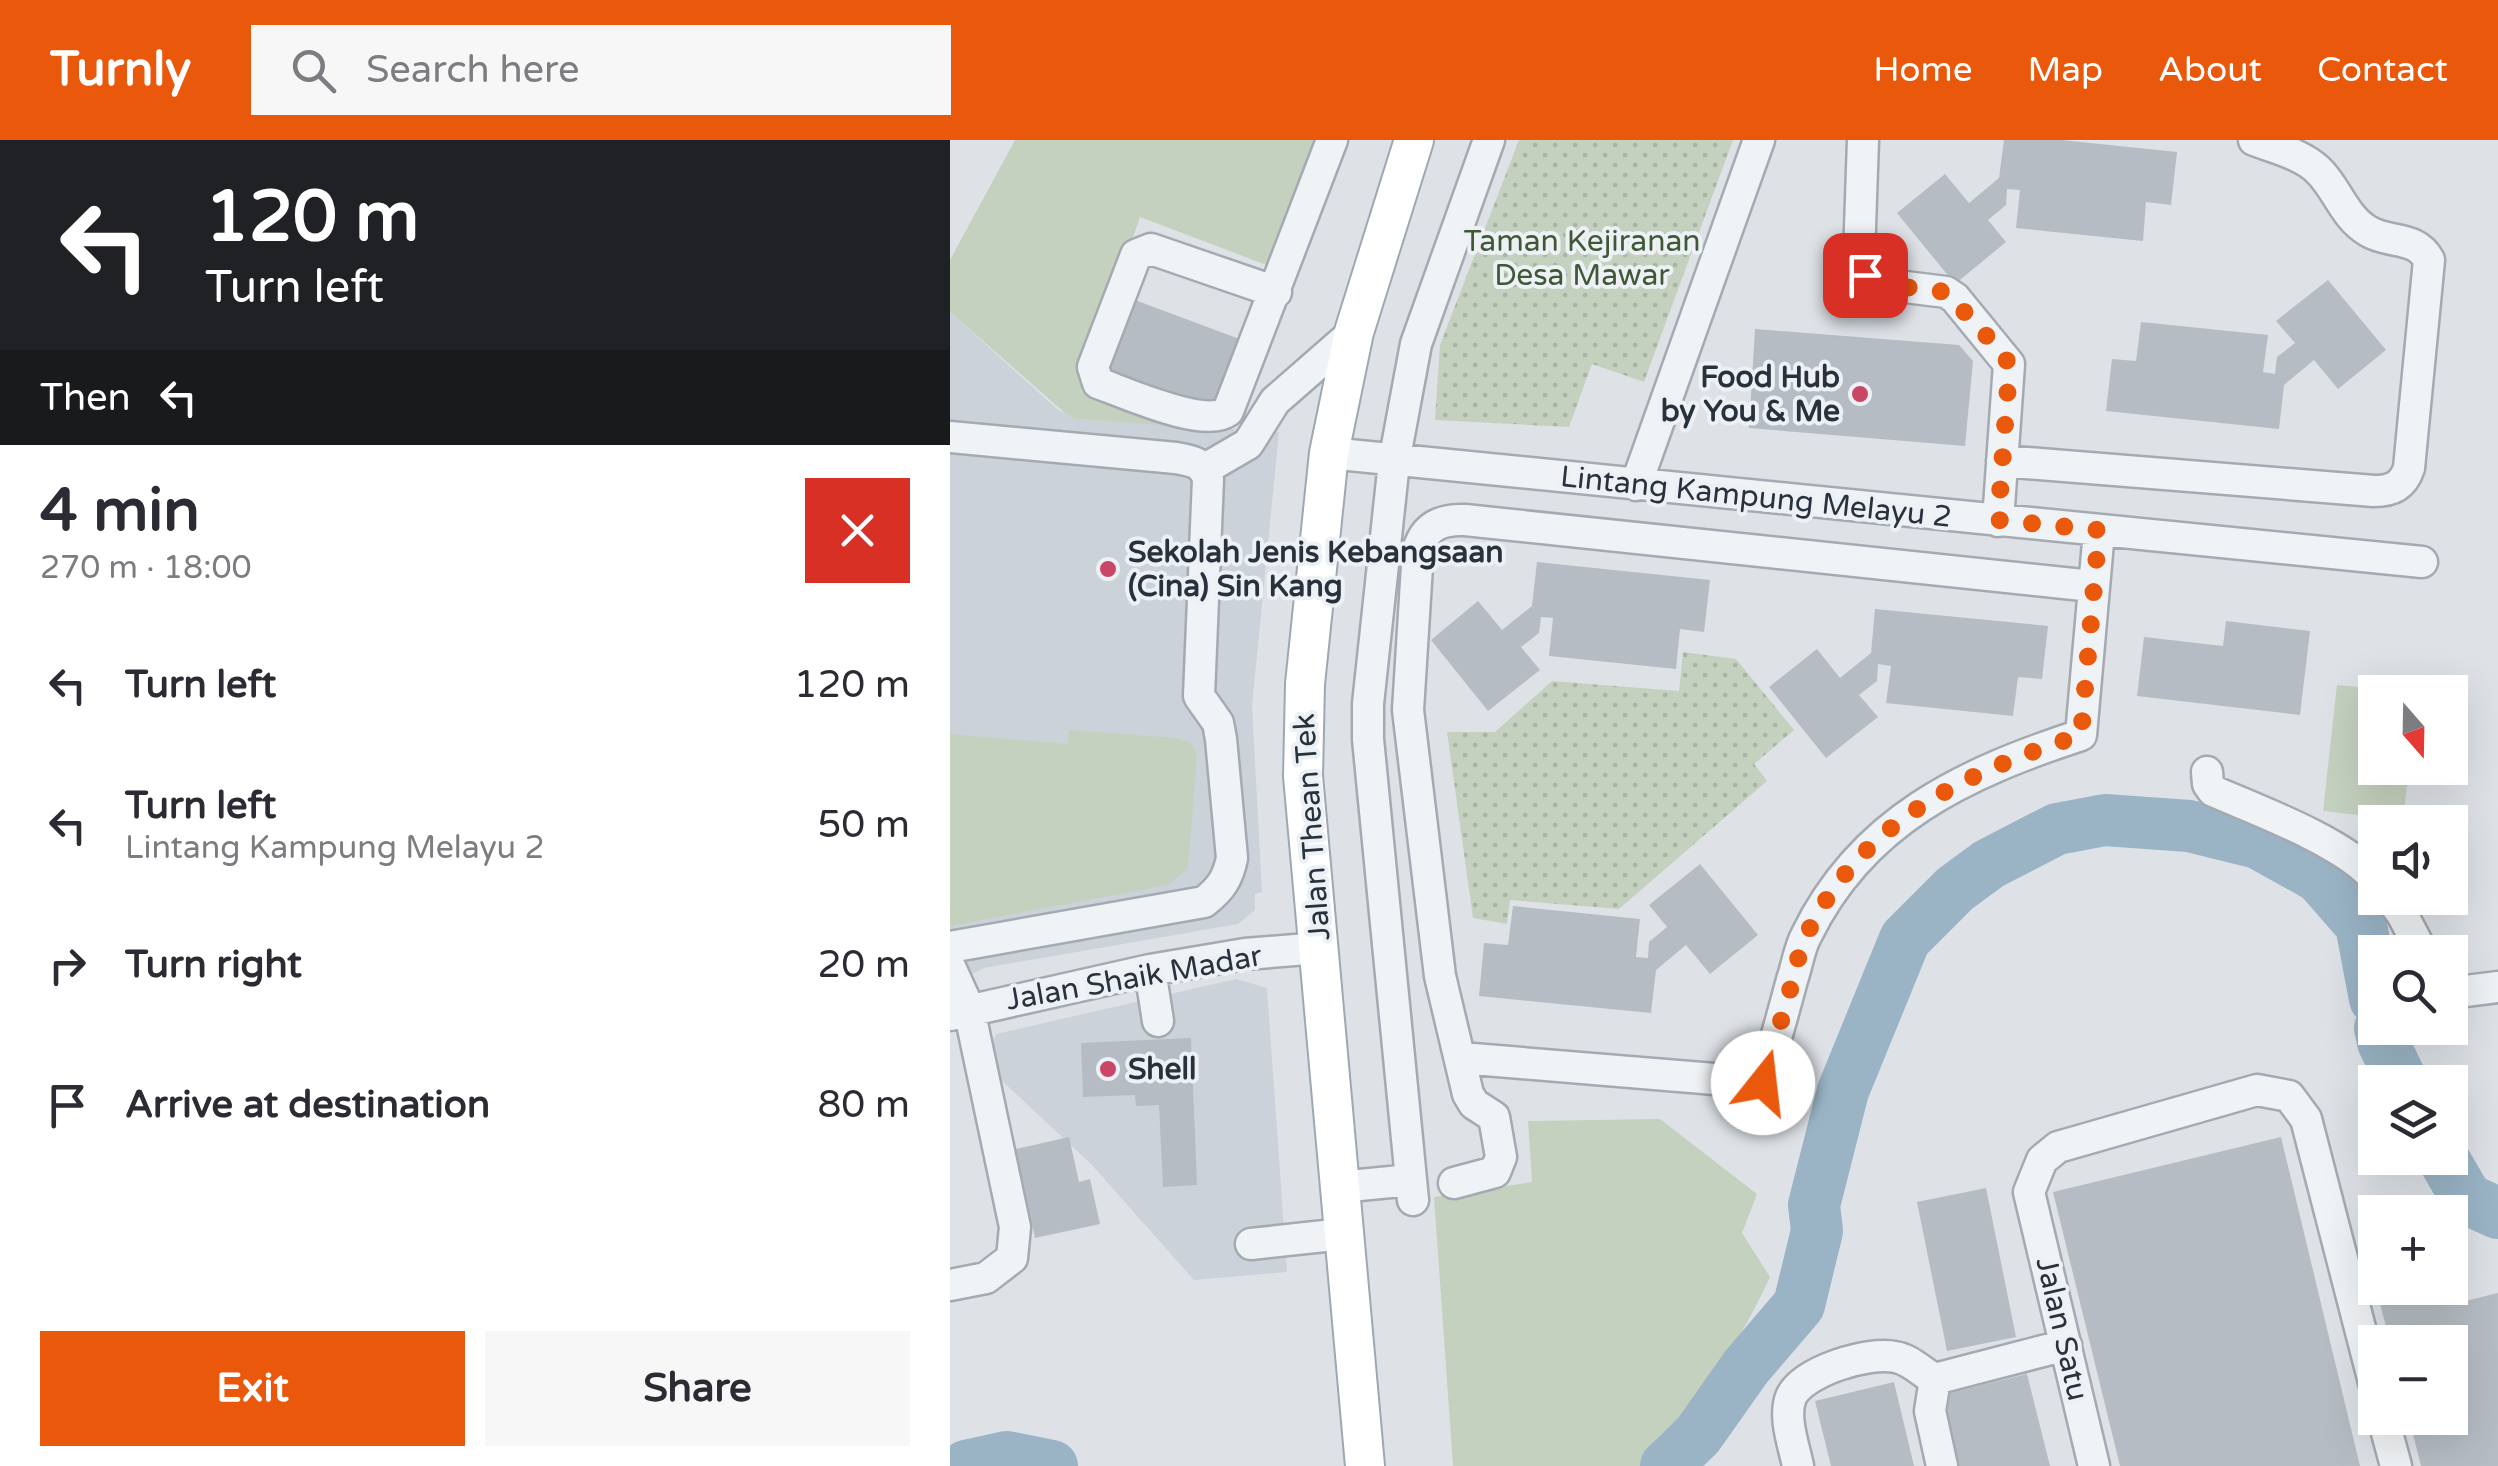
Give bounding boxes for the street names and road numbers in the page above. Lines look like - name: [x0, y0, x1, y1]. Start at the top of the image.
- street label: Lintang Kampung Melayu 2: [1558, 458, 1954, 536]
- street label: Jalan Thean Tek: [1286, 712, 1338, 942]
- street label: Jalan Shaik Madar: [1003, 937, 1265, 1019]
- street label: Jalan Satu: [2028, 1254, 2096, 1404]

